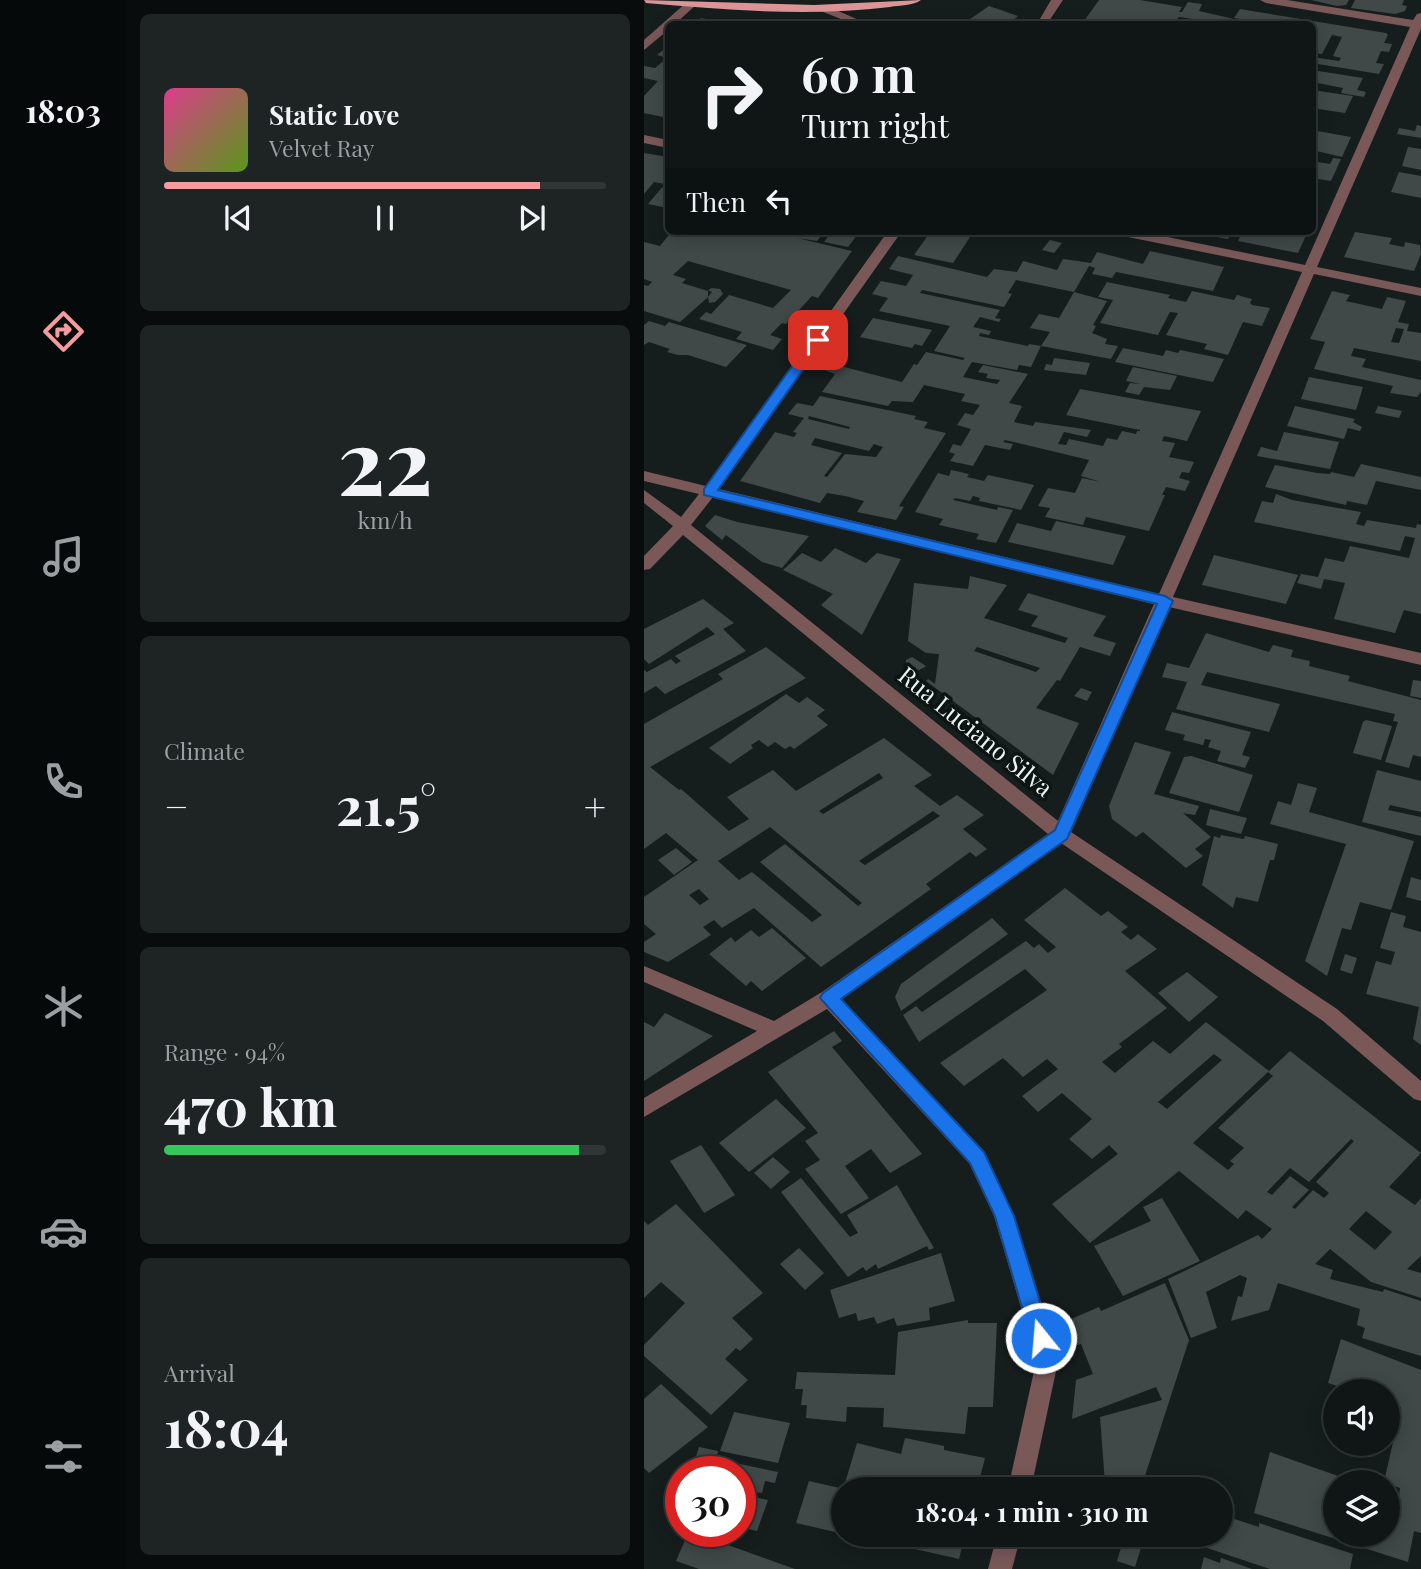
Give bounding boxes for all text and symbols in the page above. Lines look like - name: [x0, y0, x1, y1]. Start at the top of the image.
- text: 60 m: [801, 40, 916, 105]
- icon: right: [686, 49, 777, 140]
- text: 18:03: [25, 88, 101, 131]
- text: Static Love: [269, 97, 399, 132]
- text: Turn right: [801, 103, 949, 146]
- text: Velvet Ray: [269, 132, 374, 163]
- icon: left: [760, 182, 798, 220]
- text: Then: [686, 184, 746, 219]
- icon: previous: [219, 199, 257, 237]
- icon: pause: [366, 199, 404, 237]
- icon: next: [513, 199, 551, 237]
- icon: directions: [39, 307, 88, 356]
- pin: [788, 310, 848, 370]
- icon: arrive: [799, 321, 837, 359]
- text: 22: [337, 398, 433, 519]
- text: km/h: [357, 504, 413, 535]
- icon: music: [39, 532, 88, 581]
- street label: Rua Luciano Silva: [892, 658, 1060, 803]
- text: Climate: [164, 735, 245, 766]
- icon: phone: [39, 757, 88, 806]
- text: 21.5°: [336, 770, 436, 839]
- text: −: [164, 780, 189, 831]
- text: +: [584, 780, 606, 831]
- icon: climate: [39, 982, 88, 1031]
- text: Range · 94%: [164, 1036, 285, 1067]
- text: 470 km: [164, 1071, 337, 1140]
- icon: car: [39, 1207, 88, 1256]
- position arrow: [1004, 1301, 1078, 1375]
- text: Arrival: [164, 1357, 235, 1388]
- map controls: [1323, 1379, 1400, 1547]
- button: sound: [1323, 1379, 1400, 1456]
- text: 18:04: [164, 1392, 289, 1461]
- icon: filters: [39, 1432, 88, 1481]
- speed limit sign: 30: [665, 1456, 756, 1547]
- button: layers: [1323, 1470, 1400, 1547]
- text: 18:04 · 1 min · 310 m: [915, 1494, 1149, 1529]

